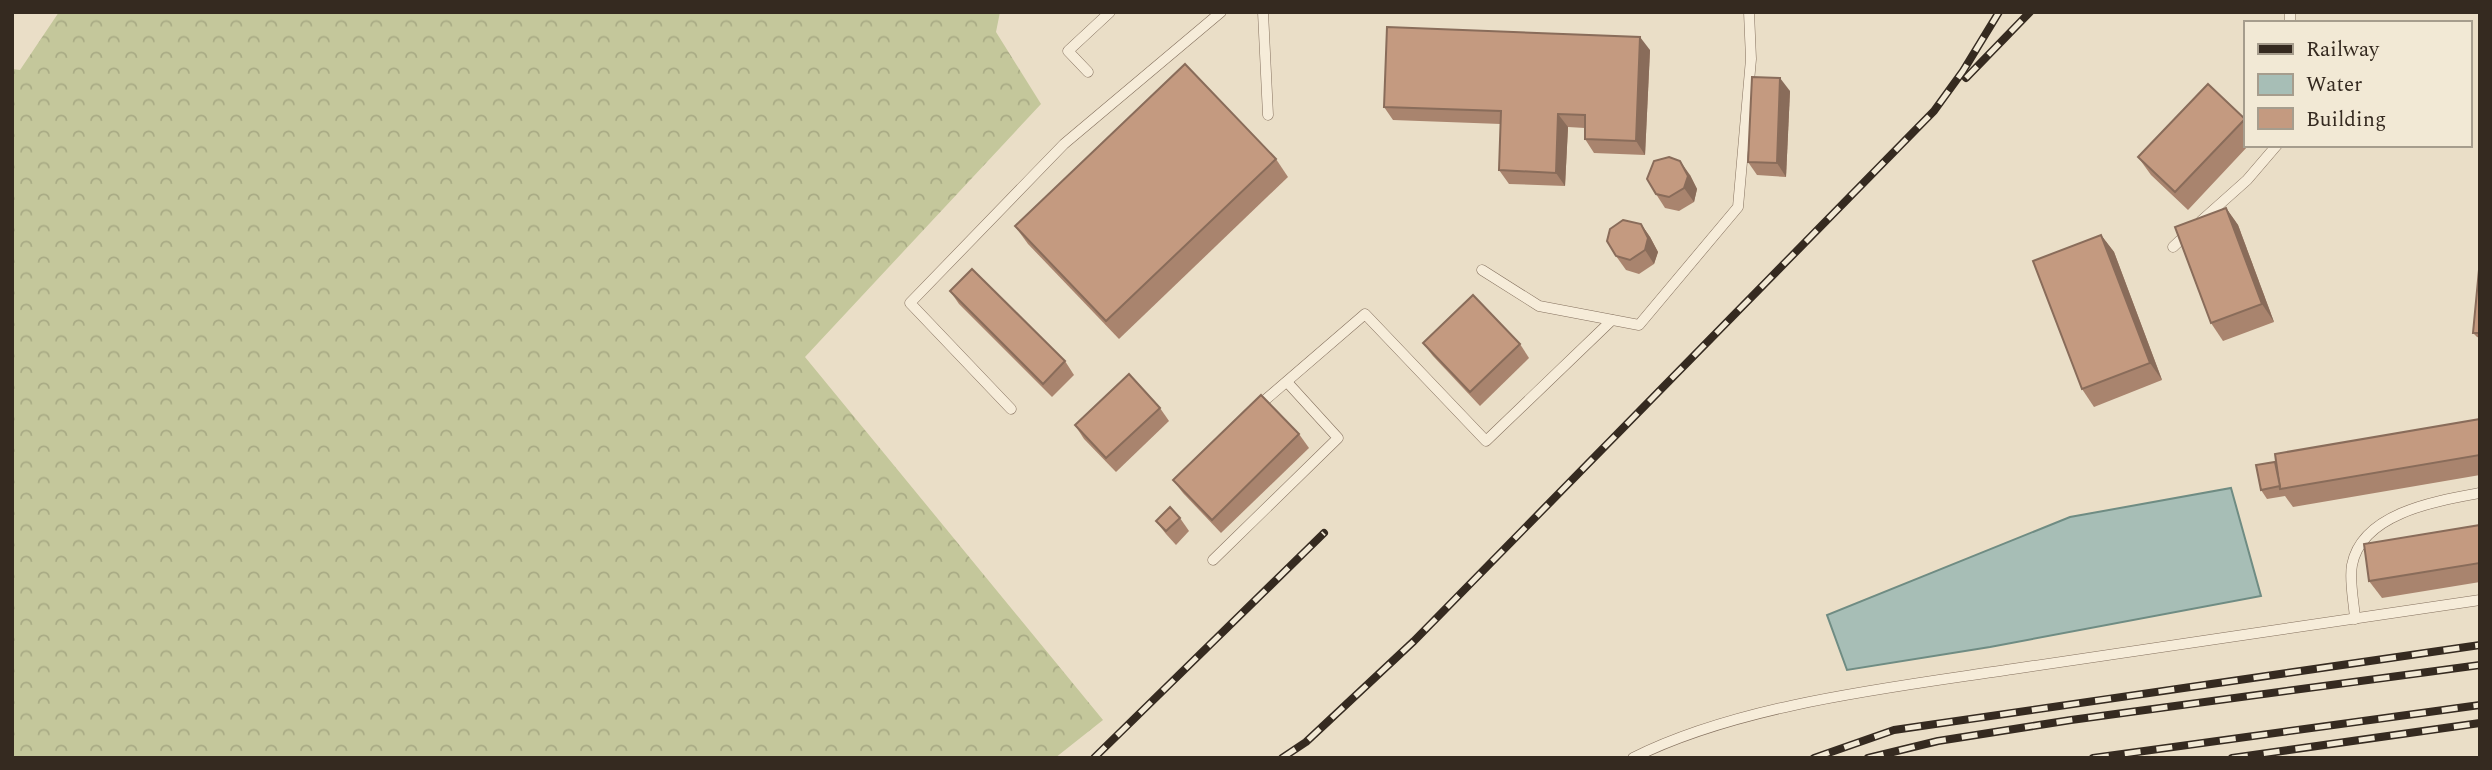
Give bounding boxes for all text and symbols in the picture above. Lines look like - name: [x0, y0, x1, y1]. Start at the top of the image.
- legend: [2244, 21, 2471, 147]
- text: Railway: [2306, 34, 2380, 66]
- text: Water: [2306, 69, 2362, 101]
- text: Building: [2306, 104, 2386, 136]

